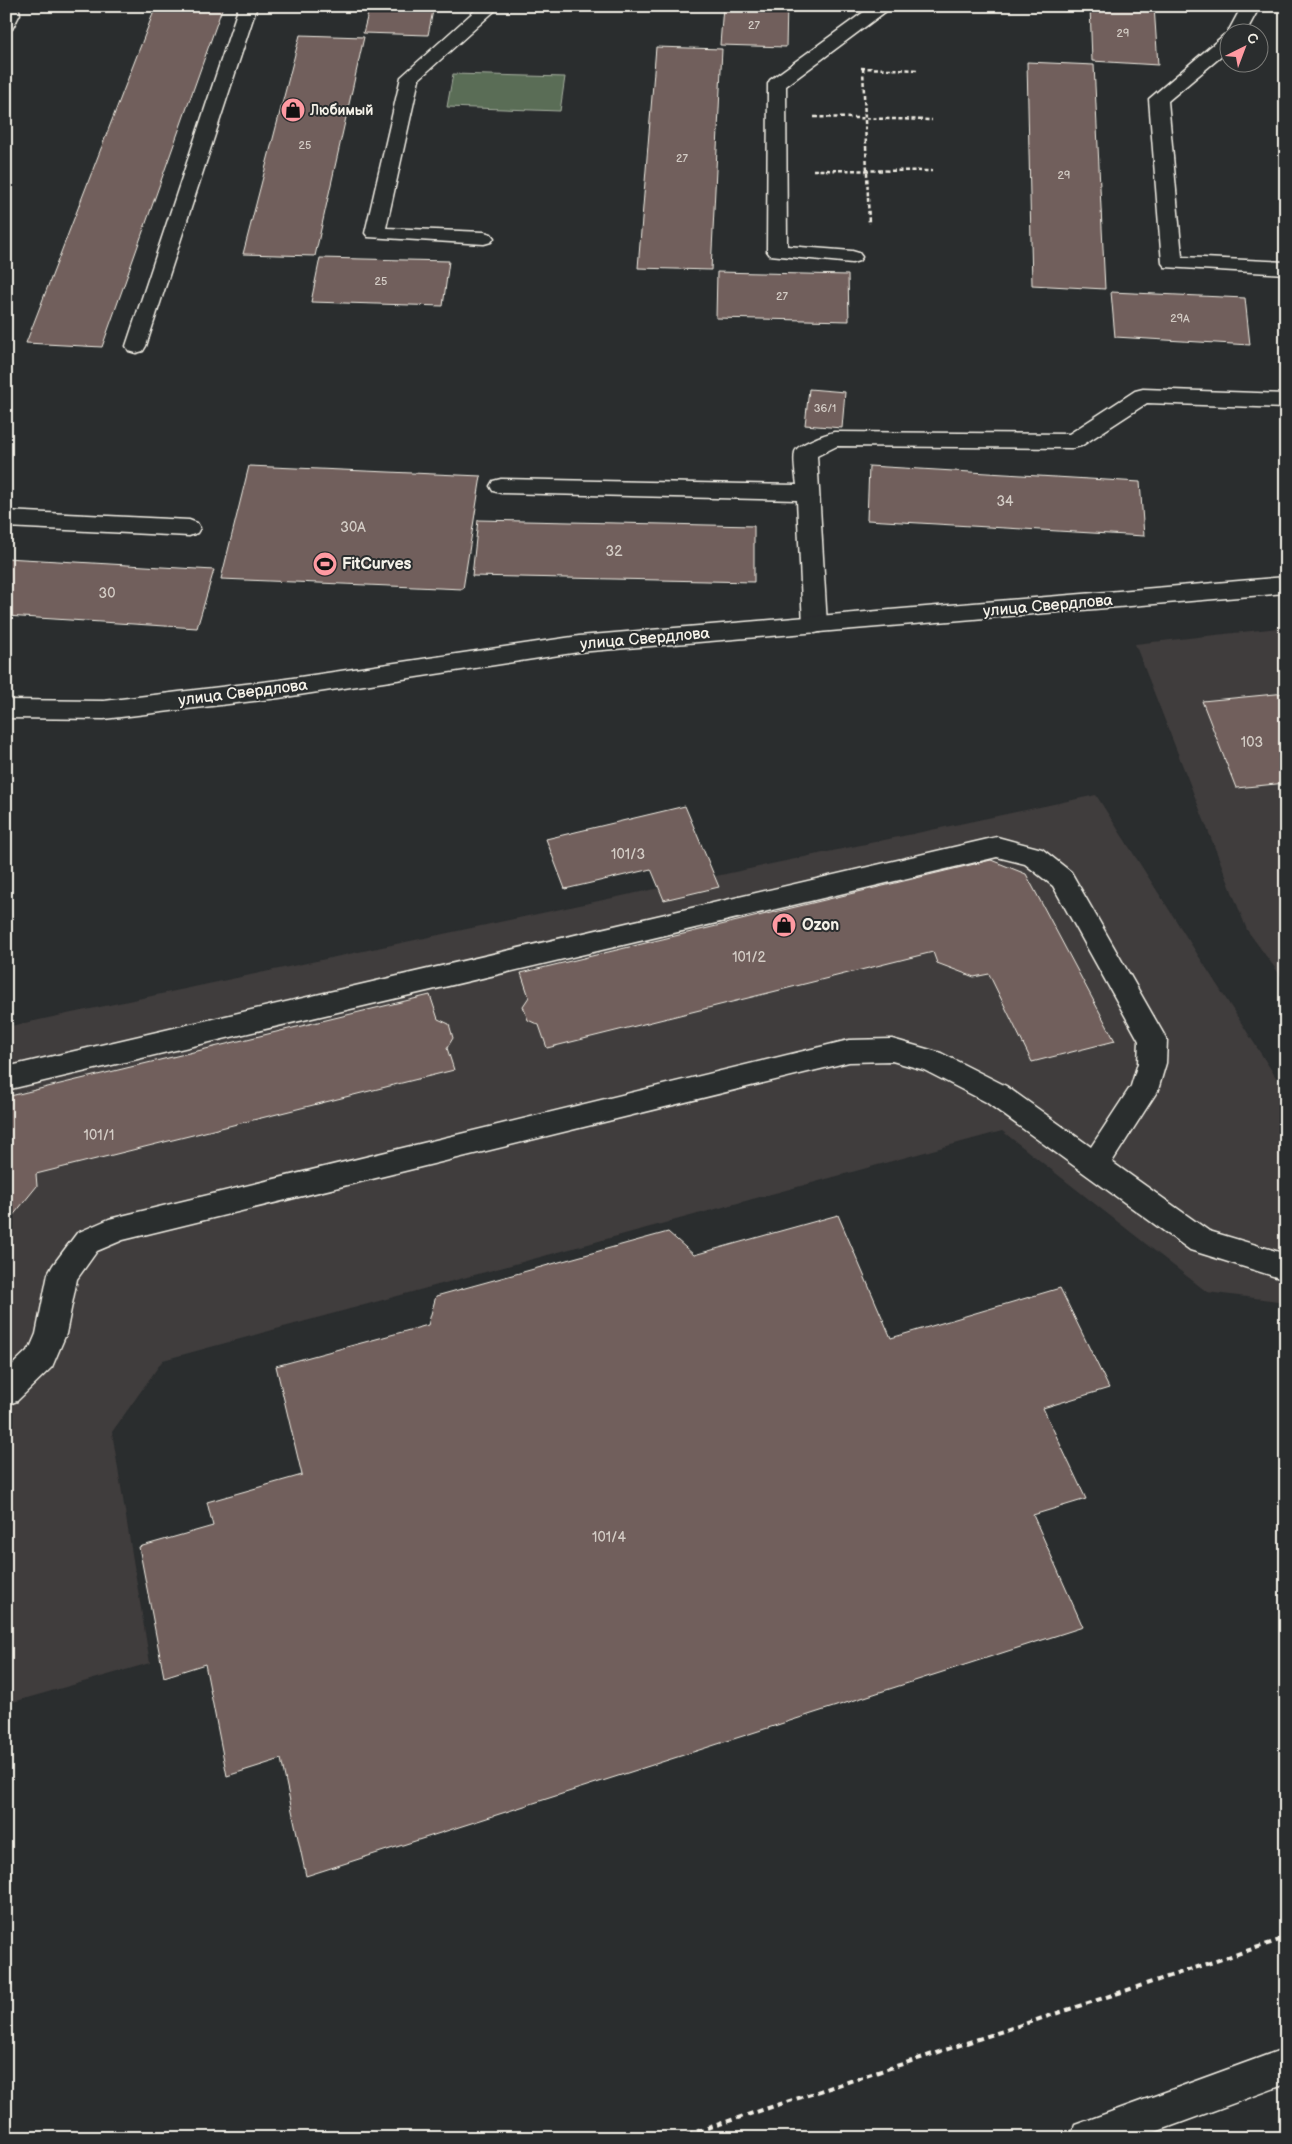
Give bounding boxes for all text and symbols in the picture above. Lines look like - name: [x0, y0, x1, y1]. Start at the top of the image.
- house number: 27: [748, 19, 761, 32]
- north arrow: [1220, 22, 1270, 72]
- house number: 29: [1117, 27, 1129, 40]
- text: С: [1243, 29, 1262, 48]
- shop icon: Любимый: [280, 97, 306, 123]
- place label: Любимый: [309, 102, 373, 119]
- house number: 25: [299, 139, 311, 152]
- house number: 27: [676, 152, 689, 165]
- house number: 29: [1058, 169, 1070, 182]
- house number: 25: [375, 275, 387, 288]
- house number: 27: [776, 290, 789, 303]
- house number: 29А: [1170, 312, 1190, 325]
- house number: 36/1: [814, 402, 836, 415]
- house number: 34: [996, 493, 1014, 510]
- house number: 30А: [340, 519, 366, 536]
- house number: 32: [606, 543, 623, 560]
- sports icon: FitCurves: [312, 551, 338, 577]
- place label: FitCurves: [342, 555, 412, 574]
- house number: 30: [99, 585, 115, 602]
- street label: улица Свердлова: [982, 591, 1114, 621]
- street label: улица Свердлова: [579, 624, 711, 654]
- street label: улица Свердлова: [177, 676, 309, 710]
- house number: 103: [1241, 734, 1263, 751]
- house number: 101/3: [611, 846, 645, 863]
- shop icon: Ozon: [771, 912, 797, 938]
- place label: Ozon: [802, 916, 839, 935]
- house number: 101/2: [732, 949, 767, 966]
- house number: 101/1: [84, 1127, 114, 1144]
- house number: 101/4: [592, 1529, 626, 1546]

